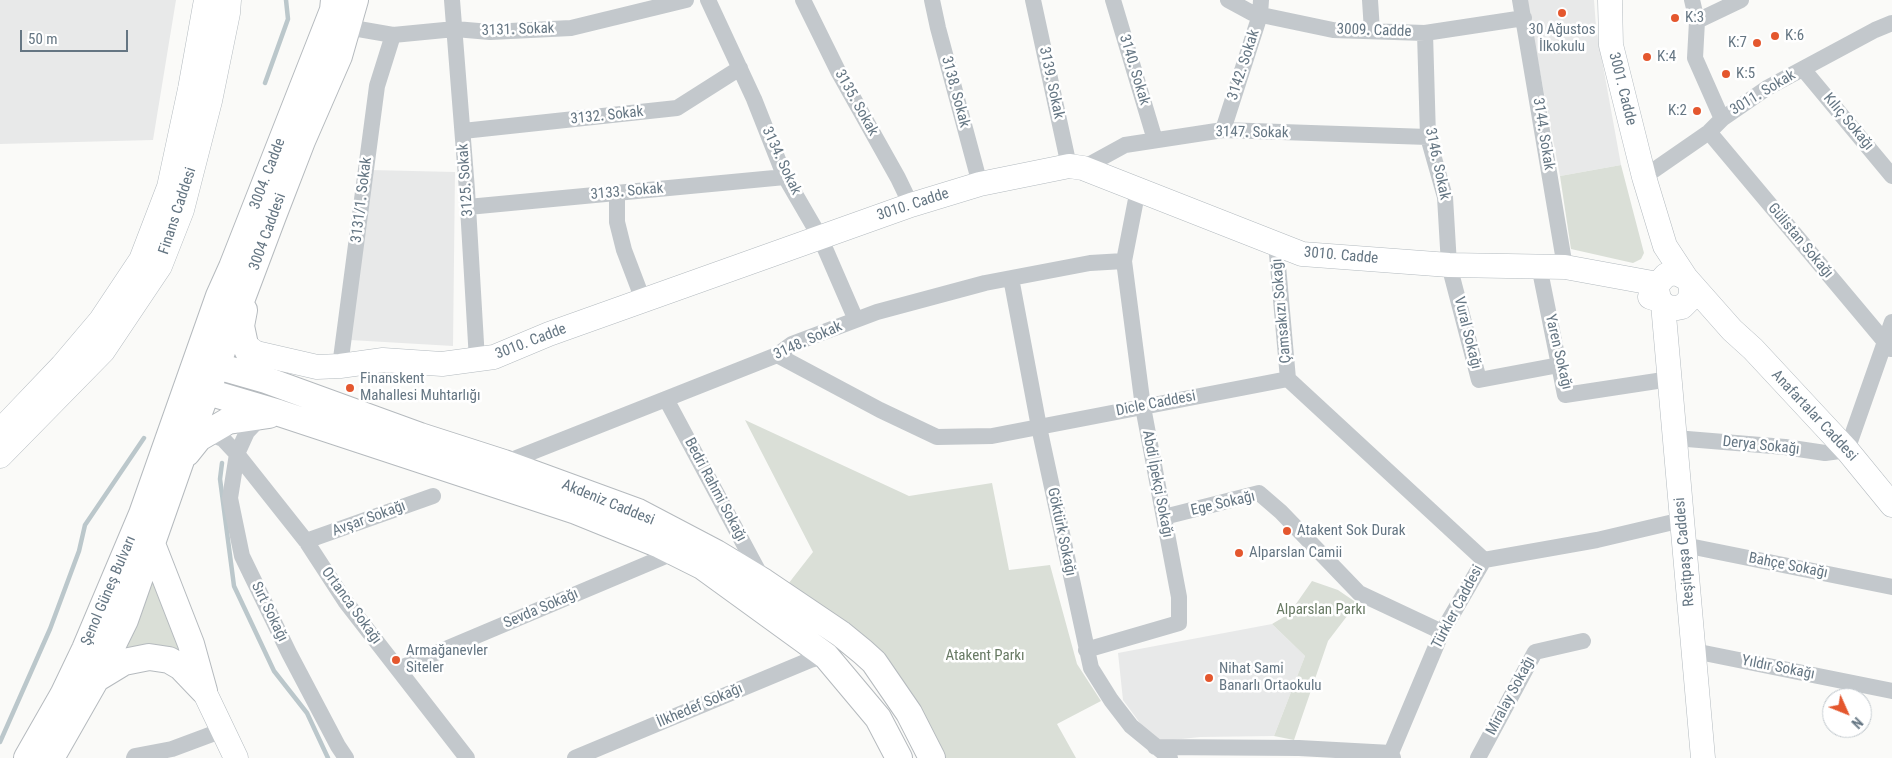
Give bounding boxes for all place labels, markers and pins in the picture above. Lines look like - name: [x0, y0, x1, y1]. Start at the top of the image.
- marker: 30 Ağustos İlkokulu: [1556, 7, 1568, 19]
- place label: K:3: [1685, 9, 1704, 27]
- marker: K:3: [1669, 12, 1681, 24]
- place label: 30 Ağustos İlkokulu: [1528, 21, 1596, 56]
- place label: K:6: [1785, 27, 1804, 45]
- marker: K:6: [1769, 30, 1781, 42]
- place label: K:7: [1728, 34, 1747, 52]
- marker: K:7: [1751, 37, 1763, 49]
- place label: K:4: [1657, 48, 1676, 66]
- marker: K:4: [1641, 51, 1653, 63]
- place label: K:5: [1736, 65, 1755, 83]
- marker: K:5: [1720, 68, 1732, 80]
- place label: K:2: [1668, 102, 1687, 120]
- marker: K:2: [1691, 105, 1703, 117]
- place label: Finanskent Mahallesi Muhtarlığı: [360, 370, 481, 405]
- marker: Finanskent Mahallesi Muhtarlığı: [344, 382, 356, 394]
- place label: Atakent Sok Durak: [1297, 522, 1405, 540]
- marker: Atakent Sok Durak: [1281, 525, 1293, 537]
- place label: Alparslan Camii: [1249, 544, 1342, 562]
- marker: Alparslan Camii: [1233, 547, 1245, 559]
- place label: Armağanevler Siteler: [406, 642, 488, 677]
- marker: Armağanevler Siteler: [390, 654, 402, 666]
- place label: Nihat Sami Banarlı Ortaokulu: [1219, 660, 1322, 695]
- marker: Nihat Sami Banarlı Ortaokulu: [1203, 672, 1215, 684]

